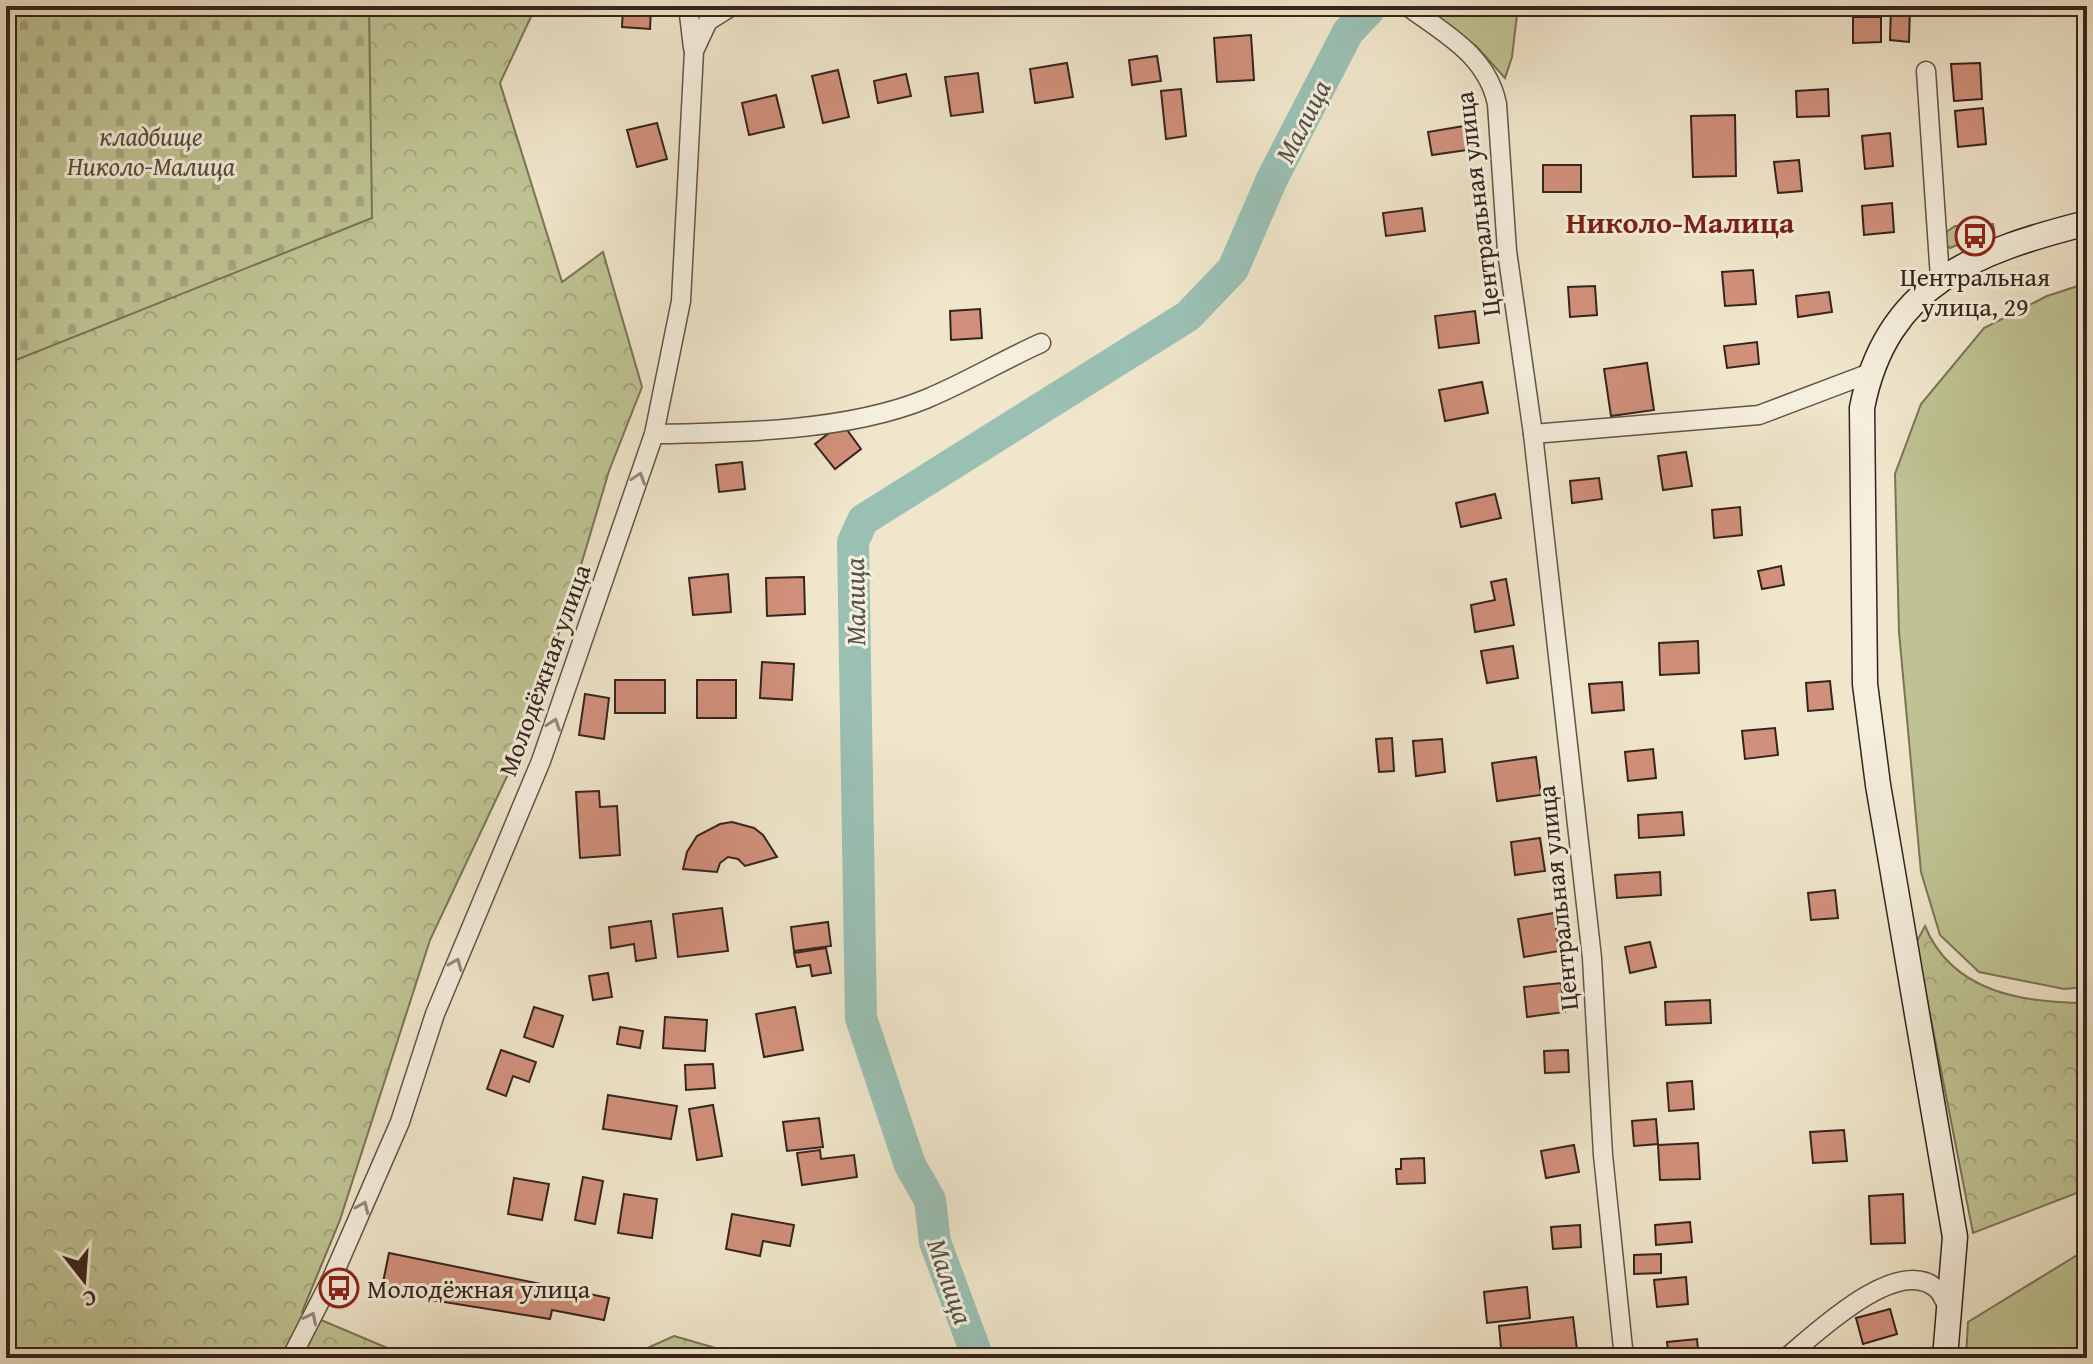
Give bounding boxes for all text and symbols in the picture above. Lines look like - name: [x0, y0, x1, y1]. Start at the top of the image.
- water label: Малица: [1264, 72, 1340, 170]
- street label: Центральная улица: [1444, 89, 1510, 319]
- park label: кладбище Николо-Малица: [67, 116, 235, 185]
- district label: Николо-Малица: [1566, 200, 1795, 244]
- bus stop icon: Центральная улица, 29: [1954, 215, 1996, 257]
- place label: Центральная улица, 29: [1900, 257, 2050, 326]
- one-way arrow: [630, 472, 646, 486]
- water label: Малица: [833, 557, 875, 647]
- street label: Молодёжная улица: [488, 558, 601, 782]
- one-way arrow: [544, 717, 560, 731]
- street label: Центральная улица: [1526, 783, 1588, 1012]
- one-way arrow: [446, 958, 462, 972]
- one-way arrow: [353, 1201, 369, 1215]
- water label: Малица: [917, 1233, 985, 1330]
- north arrow: [44, 1240, 124, 1320]
- bus stop icon: Молодёжная улица: [318, 1267, 360, 1309]
- place label: Молодёжная улица: [367, 1269, 591, 1308]
- text: С: [79, 1282, 100, 1316]
- one-way arrow: [302, 1312, 317, 1327]

